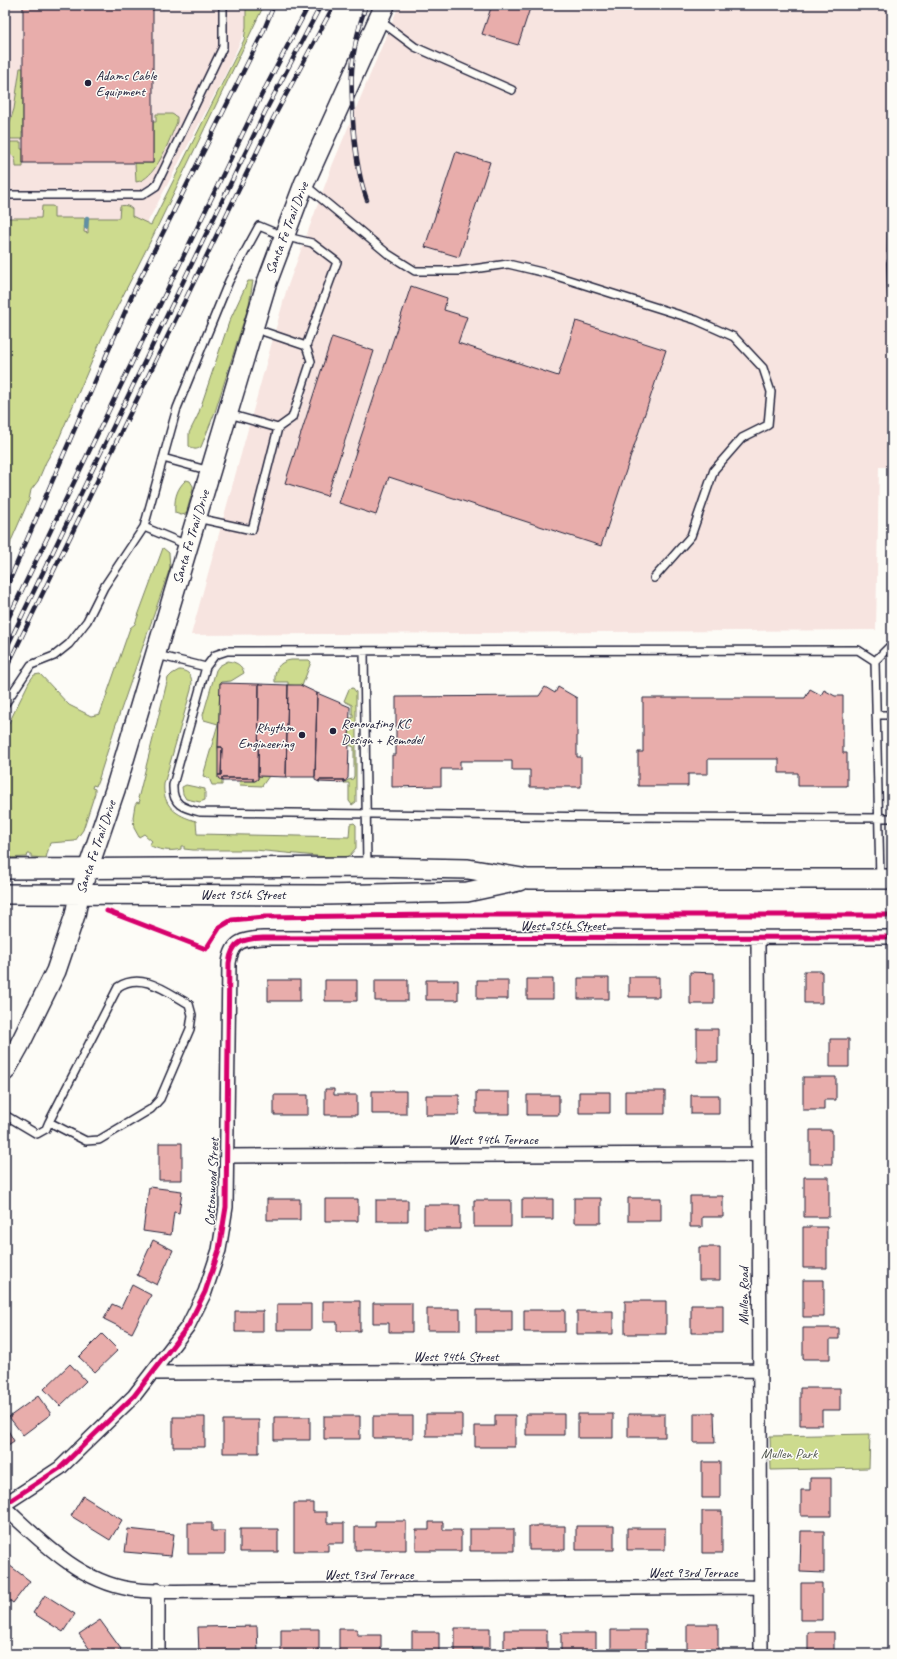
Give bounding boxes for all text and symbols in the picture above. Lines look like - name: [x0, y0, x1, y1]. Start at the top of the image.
- place label: Adams Cable Equipment: [96, 67, 158, 100]
- marker: Adams Cable Equipment: [83, 78, 93, 88]
- street label: Santa Fe Trail Drive: [262, 178, 313, 276]
- street label: Santa Fe Trail Drive: [169, 487, 214, 586]
- place label: Renovating KC Design + Remodel: [341, 715, 425, 748]
- place label: Rhythm Engineering: [238, 719, 295, 752]
- marker: Renovating KC Design + Remodel: [328, 726, 338, 736]
- marker: Rhythm Engineering: [297, 730, 307, 740]
- street label: Santa Fe Trail Drive: [72, 797, 120, 896]
- street label: West 95th Street: [201, 886, 287, 903]
- street label: West 95th Street: [521, 917, 607, 934]
- street label: West 94th Terrace: [448, 1131, 539, 1148]
- street label: Cottonwood Street: [201, 1136, 223, 1227]
- street label: Mullen Road: [735, 1264, 752, 1325]
- street label: West 94th Street: [414, 1348, 500, 1365]
- park label: Mullen Park: [761, 1445, 818, 1462]
- street label: West 93rd Terrace: [649, 1564, 739, 1581]
- street label: West 93rd Terrace: [325, 1566, 415, 1583]

